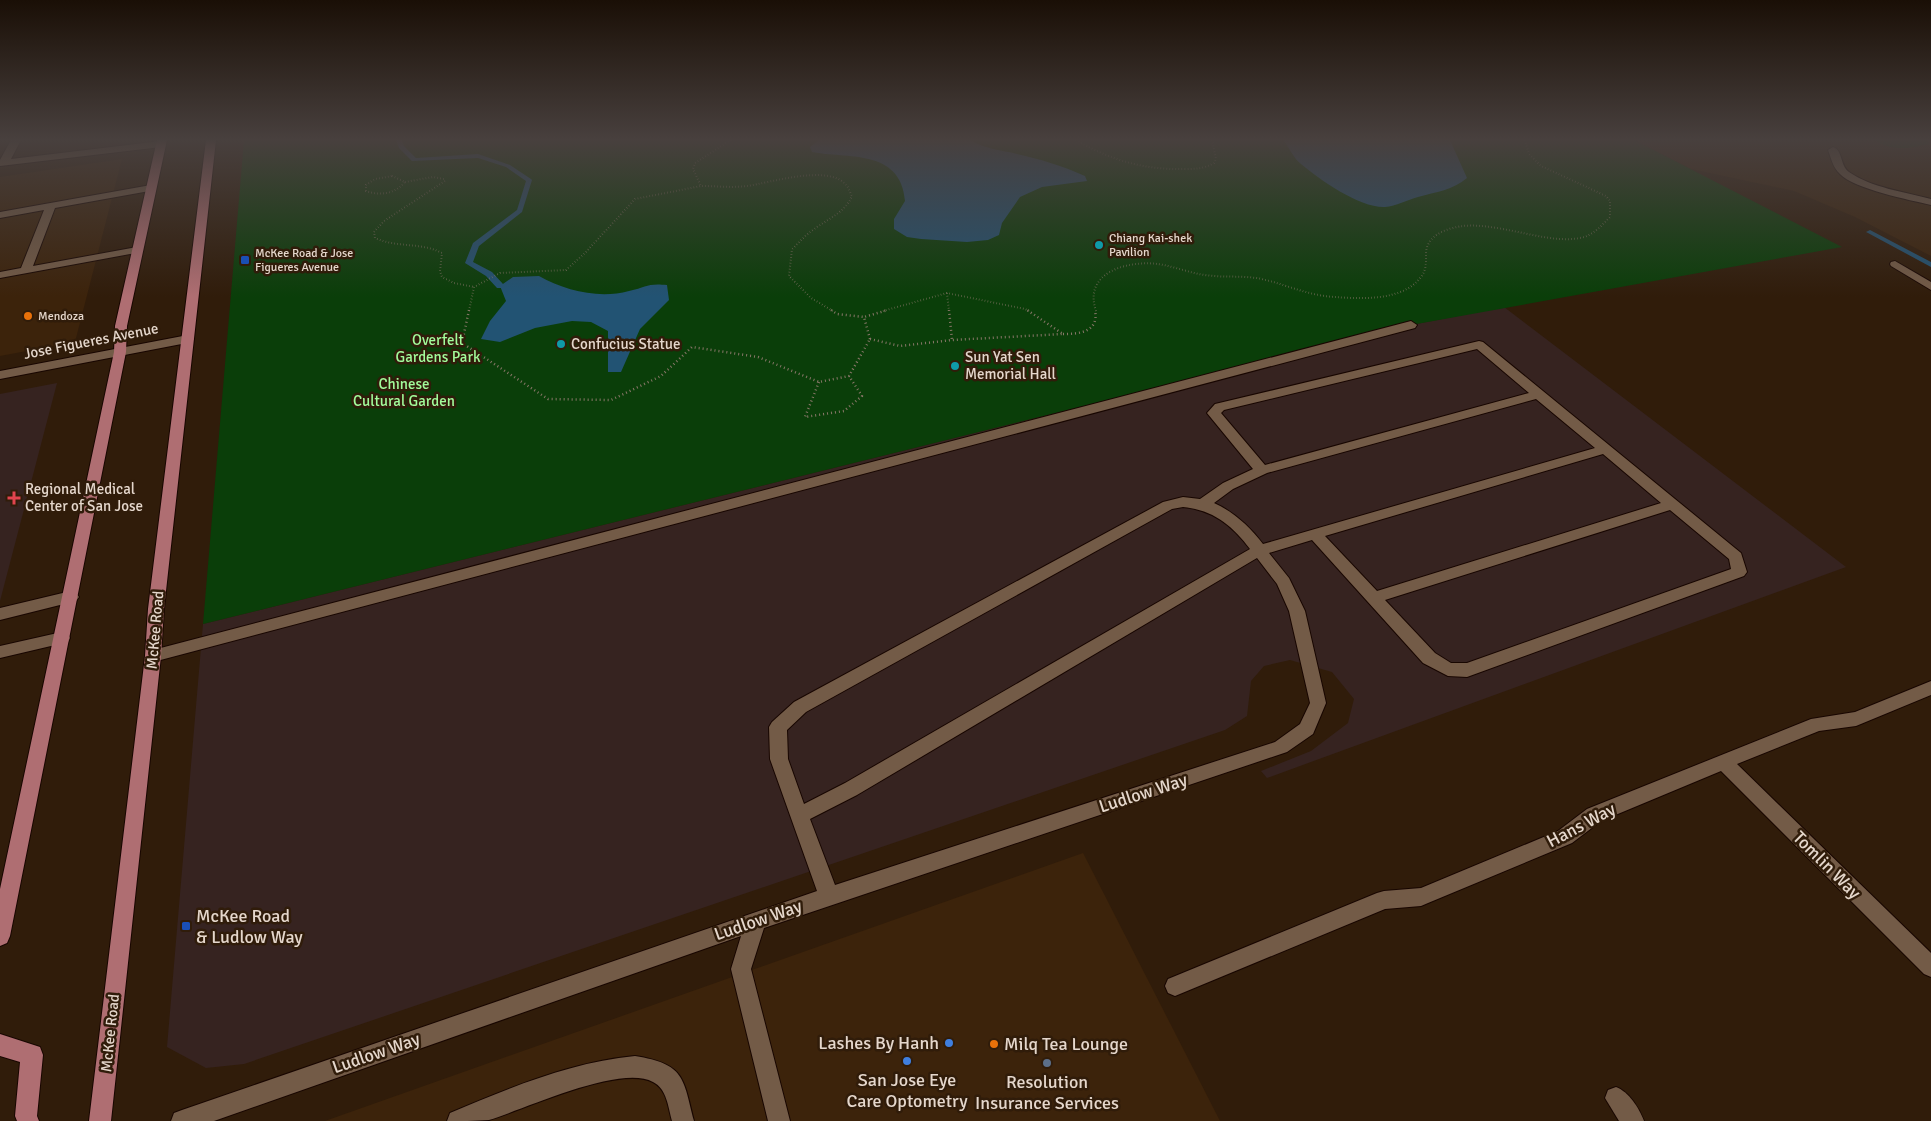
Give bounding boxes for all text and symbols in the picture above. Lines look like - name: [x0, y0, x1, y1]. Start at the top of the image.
- place label: Chiang Kai-shek Pavilion: [1109, 231, 1192, 260]
- marker: Chiang Kai-shek Pavilion: [1093, 239, 1105, 251]
- place label: McKee Road & Jose Figueres Avenue: [255, 246, 353, 275]
- marker: McKee Road & Jose Figueres Avenue: [239, 254, 251, 266]
- place label: Mendoza: [38, 309, 84, 324]
- marker: Mendoza: [22, 310, 34, 322]
- street label: Jose Figueres Avenue: [22, 319, 160, 363]
- park label: Overfelt Gardens Park: [396, 331, 481, 366]
- place label: Confucius Statue: [571, 335, 680, 353]
- marker: Confucius Statue: [555, 338, 567, 350]
- place label: Sun Yat Sen Memorial Hall: [965, 348, 1056, 383]
- marker: Sun Yat Sen Memorial Hall: [949, 360, 961, 372]
- park label: Chinese Cultural Garden: [353, 375, 455, 410]
- place label: Regional Medical Center of San Jose: [25, 480, 143, 515]
- marker: Regional Medical Center of San Jose: [7, 491, 21, 505]
- street label: McKee Road: [143, 590, 167, 670]
- street label: Ludlow Way: [1096, 768, 1190, 818]
- street label: Hans Way: [1543, 797, 1620, 852]
- street label: Tomlin Way: [1789, 827, 1866, 904]
- street label: Ludlow Way: [711, 895, 805, 945]
- place label: McKee Road & Ludlow Way: [196, 905, 303, 948]
- marker: McKee Road & Ludlow Way: [180, 920, 192, 932]
- street label: McKee Road: [97, 993, 123, 1073]
- street label: Ludlow Way: [329, 1028, 423, 1078]
- place label: Lashes By Hanh: [818, 1032, 939, 1054]
- place label: Milq Tea Lounge: [1004, 1033, 1128, 1055]
- marker: Lashes By Hanh: [943, 1037, 955, 1049]
- marker: Milq Tea Lounge: [988, 1038, 1000, 1050]
- marker: San Jose Eye Care Optometry: [901, 1055, 913, 1067]
- marker: Resolution Insurance Services: [1041, 1057, 1053, 1069]
- place label: San Jose Eye Care Optometry: [846, 1069, 968, 1112]
- place label: Resolution Insurance Services: [975, 1071, 1119, 1114]

